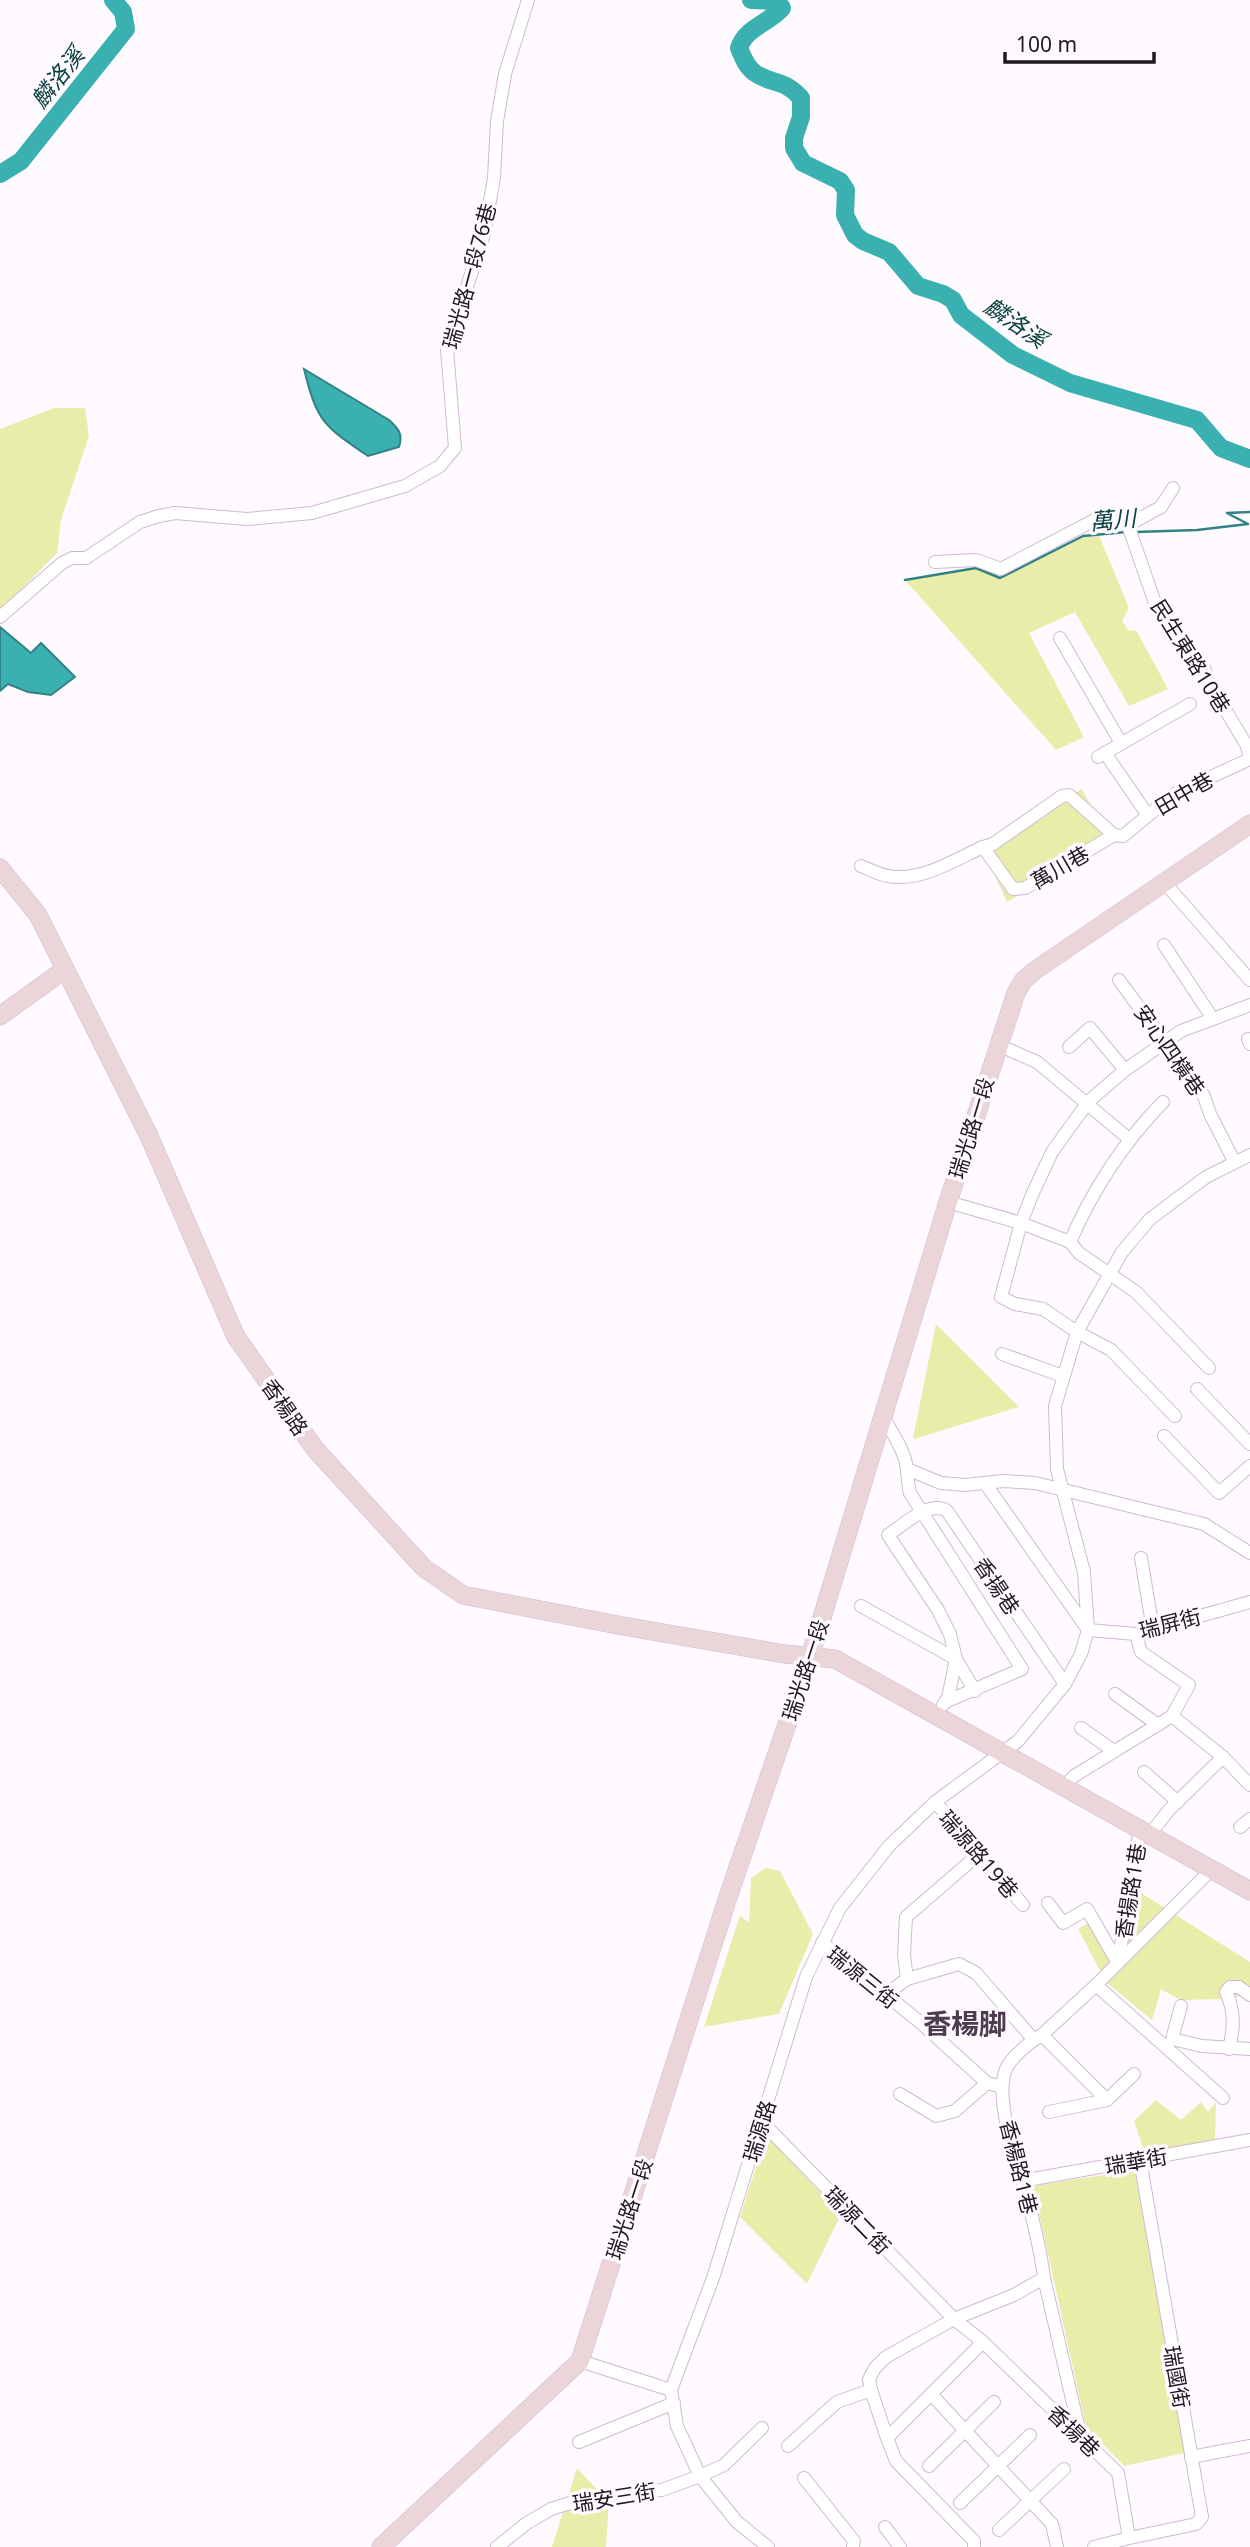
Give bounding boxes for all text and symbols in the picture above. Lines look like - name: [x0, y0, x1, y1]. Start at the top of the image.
- scale bar: [1005, 21, 1154, 65]
- text: 100 m: [1016, 30, 1077, 58]
- water label: 麟洛溪: [23, 38, 93, 114]
- street label: 瑞光路一段76巷: [436, 200, 502, 352]
- water label: 麟洛溪: [978, 289, 1056, 356]
- water label: 萬川: [1089, 501, 1140, 537]
- street label: 民生東路10巷: [1145, 594, 1237, 718]
- street label: 田中巷: [1150, 765, 1218, 821]
- street label: 萬川巷: [1026, 839, 1094, 895]
- street label: 安心四橫巷: [1128, 999, 1212, 1101]
- street label: 瑞光路一段: [942, 1074, 1000, 1182]
- street label: 香楊路: [255, 1373, 315, 1441]
- street label: 香揚巷: [968, 1552, 1026, 1620]
- street label: 瑞屏街: [1136, 1602, 1204, 1644]
- street label: 瑞光路一段: [775, 1616, 835, 1724]
- street label: 瑞源路19巷: [933, 1804, 1025, 1904]
- street label: 香揚路1巷: [1109, 1841, 1151, 1941]
- street label: 瑞源三街: [822, 1940, 904, 2014]
- district label: 香楊脚: [923, 2004, 1007, 2042]
- street label: 瑞源路: [736, 2097, 782, 2165]
- street label: 香楊路1巷: [994, 2117, 1044, 2217]
- street label: 瑞華街: [1103, 2142, 1169, 2180]
- street label: 瑞光路一段: [599, 2155, 659, 2263]
- street label: 瑞源二街: [819, 2180, 897, 2260]
- street label: 瑞國街: [1158, 2344, 1196, 2410]
- street label: 香揚巷: [1042, 2399, 1106, 2463]
- street label: 瑞安三街: [570, 2477, 658, 2517]

